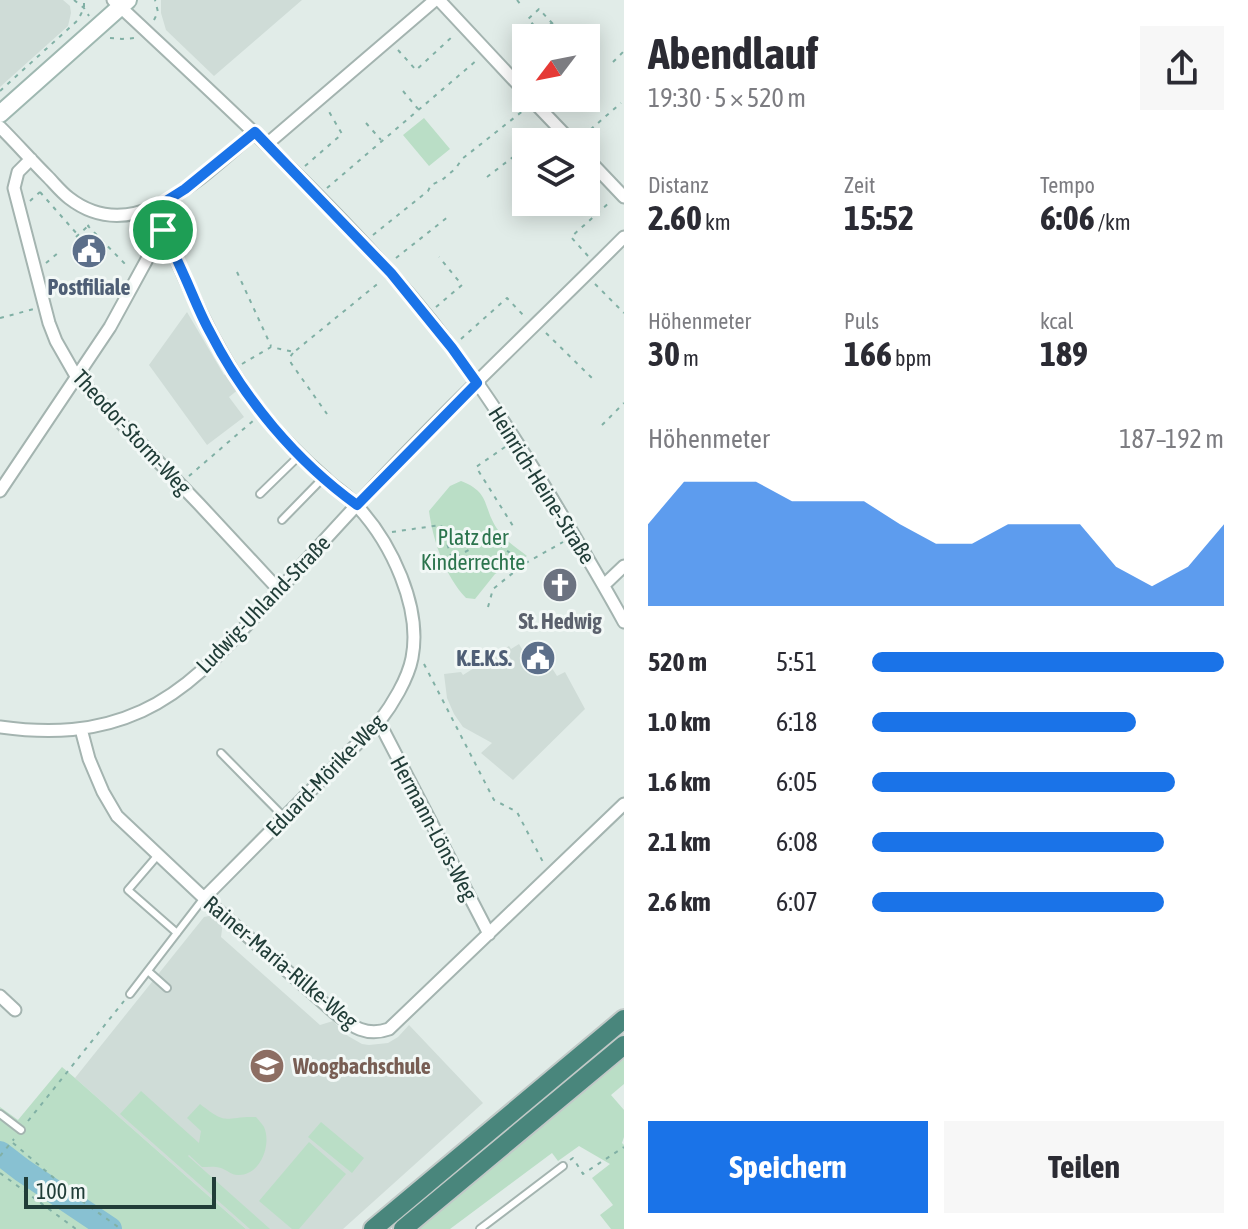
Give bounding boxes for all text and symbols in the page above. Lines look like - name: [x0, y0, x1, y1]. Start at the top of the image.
- north arrow: [512, 24, 600, 112]
- map controls: [512, 24, 600, 216]
- button: share: [1140, 26, 1224, 110]
- text: Abendlauf: [648, 28, 818, 78]
- text: 19:30 · 5 × 520 m: [648, 83, 806, 113]
- button: layers: [512, 128, 600, 216]
- text: Distanz: [648, 172, 708, 198]
- text: Zeit: [844, 172, 875, 198]
- text: Tempo: [1040, 172, 1095, 198]
- pin: [129, 196, 197, 264]
- text: 2.60: [648, 198, 702, 237]
- text: 15:52: [844, 198, 914, 237]
- text: 6:06: [1040, 198, 1095, 237]
- icon: arrive: [141, 208, 185, 252]
- text: km: [702, 209, 731, 235]
- text: /km: [1095, 209, 1131, 235]
- public building icon: Postfiliale: [70, 232, 108, 270]
- place label: Postfiliale: [48, 274, 130, 300]
- text: Höhenmeter: [648, 308, 751, 334]
- text: Puls: [844, 308, 879, 334]
- text: kcal: [1040, 308, 1073, 334]
- text: 30: [648, 334, 680, 373]
- text: 166: [844, 334, 892, 373]
- text: 189: [1040, 334, 1088, 373]
- text: m: [680, 345, 699, 371]
- text: bpm: [892, 345, 932, 371]
- street label: Theodor-Storm-Weg: [68, 364, 197, 500]
- street label: Heinrich-Heine-Straße: [483, 402, 601, 568]
- text: Höhenmeter: [648, 424, 770, 454]
- text: 187–192 m: [1119, 424, 1224, 454]
- park label: Platz der Kinderrechte: [421, 524, 525, 575]
- street label: Ludwig-Uhland-Straße: [191, 530, 335, 678]
- church icon: St. Hedwig: [541, 566, 579, 604]
- place label: St. Hedwig: [518, 608, 602, 634]
- public building icon: K.E.K.S.: [519, 639, 557, 677]
- place label: K.E.K.S.: [456, 645, 512, 671]
- text: 520 m: [648, 647, 707, 677]
- text: 5:51: [776, 647, 817, 677]
- text: 1.0 km: [648, 707, 711, 737]
- text: 6:18: [776, 707, 817, 737]
- street label: Eduard-Mörike-Weg: [260, 708, 390, 841]
- street label: Hermann-Löns-Weg: [385, 751, 483, 905]
- text: 1.6 km: [648, 767, 711, 797]
- text: 6:05: [776, 767, 818, 797]
- text: 2.1 km: [648, 827, 711, 857]
- text: 6:08: [776, 827, 818, 857]
- text: 2.6 km: [648, 887, 711, 917]
- text: 6:07: [776, 887, 818, 917]
- street label: Rainer-Maria-Rilke-Weg: [199, 890, 364, 1034]
- school or university icon: Woogbachschule: [248, 1047, 286, 1085]
- place label: Woogbachschule: [292, 1053, 431, 1079]
- button: Speichern: [648, 1121, 928, 1213]
- button: Teilen: [944, 1121, 1224, 1213]
- scale bar: [24, 1173, 216, 1209]
- text: 100 m: [36, 1178, 86, 1204]

